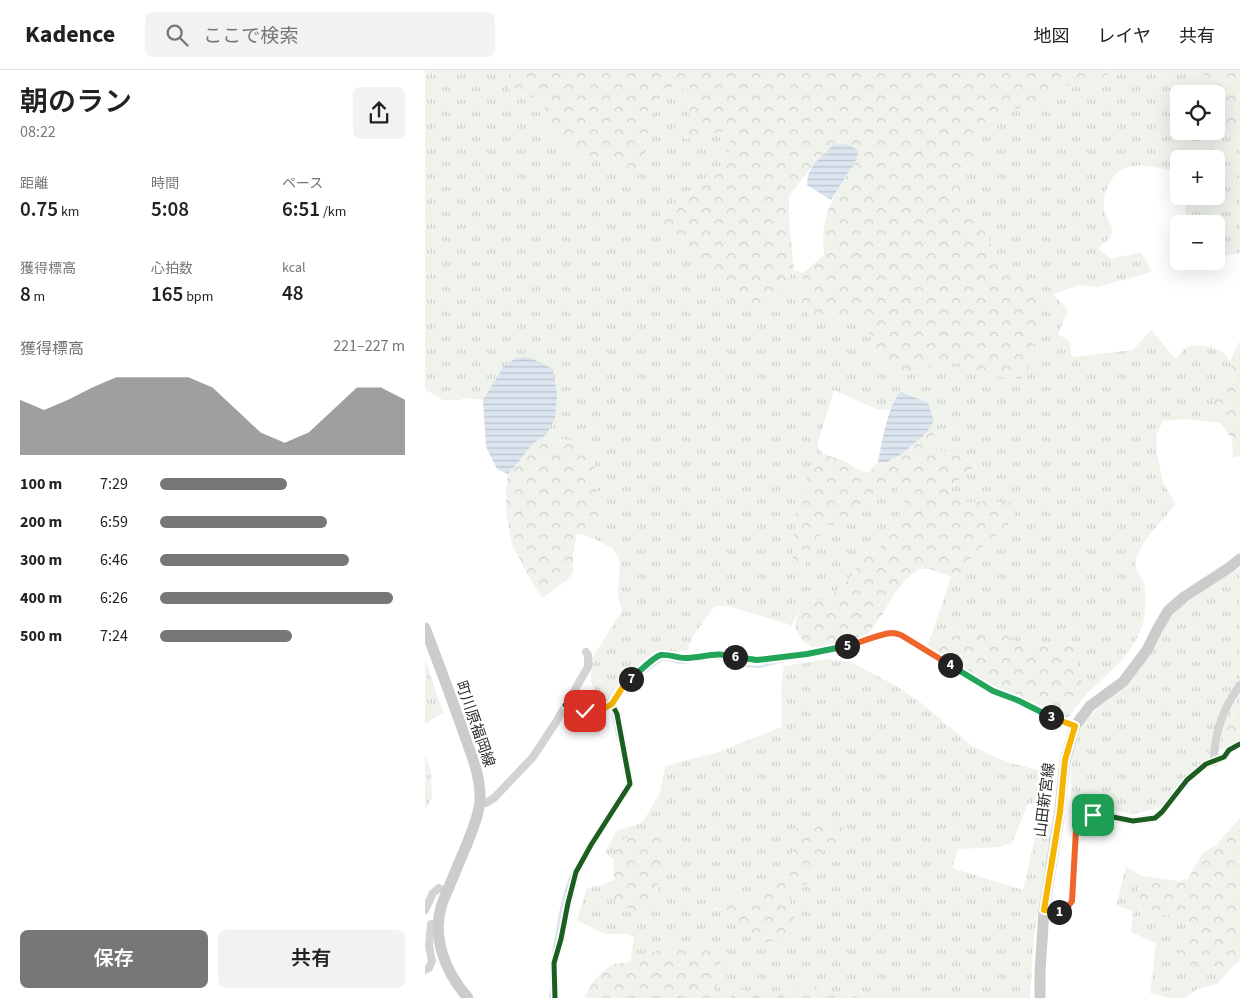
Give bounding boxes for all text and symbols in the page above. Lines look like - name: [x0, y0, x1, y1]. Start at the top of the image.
- search box: [145, 12, 495, 57]
- text: Kadence: [25, 17, 115, 52]
- icon: search: [163, 21, 191, 49]
- text: ここで検索: [203, 23, 298, 50]
- text: 地図: [1034, 24, 1070, 49]
- text: レイヤ: [1098, 24, 1151, 49]
- text: 共有: [1179, 24, 1215, 49]
- text: 朝のラン: [20, 82, 132, 122]
- map controls: [1170, 85, 1225, 270]
- button: locate: [1170, 85, 1225, 140]
- button: share: [353, 87, 405, 139]
- text: 08:22: [20, 121, 56, 143]
- button: +: [1170, 150, 1225, 205]
- text: 距離: [20, 174, 48, 194]
- text: 時間: [151, 174, 179, 194]
- text: ペース: [282, 174, 323, 194]
- text: 0.75: [20, 194, 58, 224]
- text: 5:08: [151, 194, 189, 224]
- text: 6:51: [282, 194, 320, 224]
- text: km: [58, 202, 79, 222]
- text: /km: [320, 202, 346, 222]
- button: −: [1170, 215, 1225, 270]
- text: kcal: [282, 258, 306, 278]
- text: 獲得標高: [20, 259, 76, 279]
- text: 心拍数: [151, 259, 193, 279]
- text: 48: [282, 278, 304, 308]
- text: 8: [20, 279, 31, 309]
- text: 165: [151, 279, 183, 309]
- text: m: [31, 287, 45, 307]
- text: bpm: [183, 287, 213, 307]
- text: 221–227 m: [333, 335, 405, 357]
- text: 獲得標高: [20, 338, 84, 360]
- text: 100 m: [20, 473, 62, 495]
- text: 7:29: [100, 473, 128, 495]
- text: 200 m: [20, 511, 62, 533]
- text: 6:59: [100, 511, 128, 533]
- text: 300 m: [20, 549, 62, 571]
- text: 6:46: [100, 549, 128, 571]
- text: 400 m: [20, 587, 62, 609]
- text: 6:26: [100, 587, 128, 609]
- text: 500 m: [20, 625, 62, 647]
- text: 7:24: [100, 625, 128, 647]
- pin: 5: [835, 634, 859, 658]
- text: 5: [844, 636, 851, 656]
- pin: 6: [723, 644, 747, 670]
- text: 6: [732, 647, 739, 667]
- pin: 4: [937, 652, 963, 678]
- text: 4: [947, 655, 954, 675]
- pin: 7: [619, 666, 643, 692]
- text: 7: [628, 669, 635, 689]
- street label: 町川原福岡線: [450, 678, 500, 770]
- pin: [564, 690, 606, 732]
- icon: check: [571, 697, 599, 725]
- pin: 3: [1039, 704, 1063, 730]
- text: 3: [1048, 707, 1055, 727]
- street label: 山田新宮線: [1030, 761, 1060, 839]
- pin: [1072, 794, 1114, 836]
- icon: arrive: [1079, 801, 1107, 829]
- pin: 1: [1047, 900, 1071, 924]
- text: 1: [1056, 902, 1063, 922]
- button: 保存: [20, 930, 208, 988]
- button: 共有: [218, 930, 405, 988]

